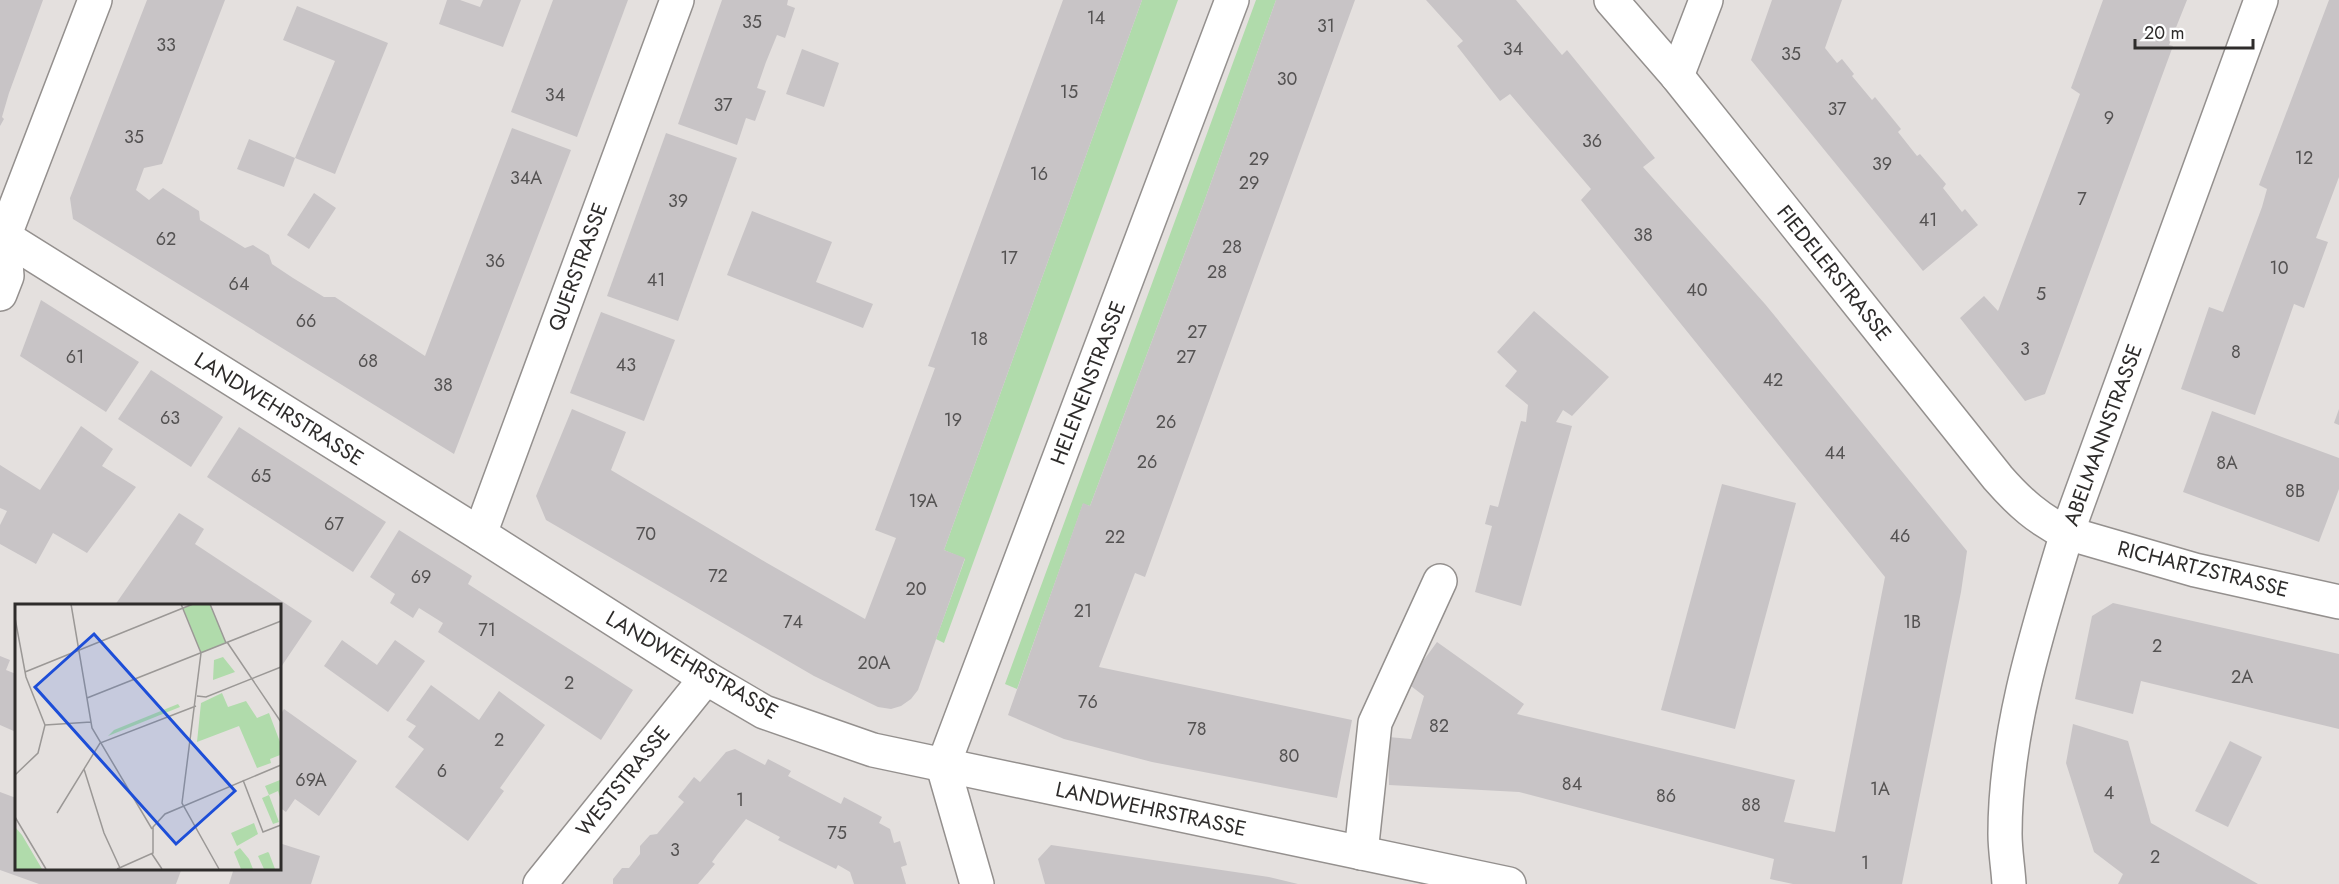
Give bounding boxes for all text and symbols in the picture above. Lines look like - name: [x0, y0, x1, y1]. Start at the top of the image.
- house number: 14: [1087, 5, 1105, 31]
- house number: 35: [742, 9, 762, 35]
- scale bar: [2135, 12, 2254, 50]
- house number: 31: [1317, 13, 1335, 39]
- text: 20 m: [2144, 20, 2184, 46]
- house number: 33: [156, 32, 176, 58]
- house number: 34: [1503, 36, 1523, 62]
- house number: 35: [1781, 41, 1801, 67]
- house number: 30: [1277, 66, 1298, 92]
- house number: 15: [1060, 79, 1078, 105]
- house number: 34: [545, 82, 565, 108]
- house number: 37: [713, 92, 733, 118]
- house number: 37: [1827, 96, 1847, 122]
- house number: 9: [2104, 105, 2114, 131]
- house number: 35: [124, 124, 144, 150]
- house number: 36: [1582, 128, 1602, 154]
- house number: 12: [2295, 145, 2313, 171]
- house number: 29: [1249, 146, 1269, 172]
- house number: 39: [1872, 151, 1892, 177]
- house number: 16: [1030, 161, 1048, 187]
- house number: 34A: [510, 165, 542, 191]
- house number: 29: [1239, 170, 1259, 196]
- house number: 7: [2077, 186, 2087, 212]
- house number: 39: [668, 188, 688, 214]
- street label: QUERSTRASSE: [541, 199, 615, 335]
- street label: FIEDELERSTRASSE: [1770, 199, 1898, 347]
- house number: 41: [1919, 207, 1937, 233]
- house number: 38: [1633, 222, 1653, 248]
- house number: 62: [156, 226, 176, 252]
- house number: 28: [1222, 234, 1242, 260]
- house number: 17: [1000, 245, 1018, 271]
- house number: 36: [485, 248, 505, 274]
- house number: 10: [2270, 255, 2289, 281]
- house number: 28: [1207, 259, 1227, 285]
- house number: 41: [647, 267, 665, 293]
- house number: 64: [229, 271, 249, 297]
- house number: 40: [1686, 277, 1708, 303]
- house number: 5: [2036, 281, 2046, 307]
- street label: HELENENSTRASSE: [1043, 297, 1133, 469]
- house number: 66: [296, 308, 316, 334]
- house number: 27: [1187, 319, 1207, 345]
- house number: 18: [970, 326, 988, 352]
- house number: 3: [2020, 336, 2030, 362]
- house number: 8: [2231, 339, 2241, 365]
- street label: ABELMANNSTRASSE: [2056, 340, 2150, 530]
- house number: 61: [66, 344, 84, 370]
- house number: 27: [1176, 344, 1196, 370]
- street label: LANDWEHRSTRASSE: [189, 345, 369, 473]
- house number: 68: [358, 348, 378, 374]
- house number: 43: [616, 352, 636, 378]
- house number: 42: [1763, 367, 1783, 393]
- house number: 38: [433, 372, 453, 398]
- house number: 63: [160, 405, 180, 431]
- house number: 19: [944, 407, 962, 433]
- house number: 26: [1156, 409, 1176, 435]
- house number: 44: [1825, 440, 1846, 466]
- house number: 26: [1137, 449, 1157, 475]
- house number: 8A: [2216, 450, 2238, 476]
- house number: 65: [251, 463, 271, 489]
- house number: 8B: [2285, 478, 2305, 504]
- house number: 19A: [908, 488, 938, 514]
- house number: 67: [324, 511, 344, 537]
- house number: 70: [636, 521, 656, 547]
- house number: 46: [1890, 523, 1910, 549]
- house number: 22: [1105, 524, 1125, 550]
- street label: RICHARTZSTRASSE: [2114, 533, 2292, 605]
- house number: 72: [708, 563, 728, 589]
- house number: 69: [411, 564, 431, 590]
- house number: 20: [905, 576, 927, 602]
- house number: 21: [1074, 598, 1092, 624]
- street label: LANDWEHRSTRASSE: [600, 603, 784, 727]
- inset map: [15, 604, 280, 869]
- house number: 74: [783, 609, 803, 635]
- house number: 1B: [1903, 609, 1921, 635]
- house number: 71: [478, 617, 496, 643]
- house number: 2: [2152, 633, 2162, 659]
- house number: 20A: [858, 650, 891, 676]
- house number: 2A: [2231, 664, 2253, 690]
- house number: 2: [564, 670, 574, 696]
- house number: 76: [1078, 689, 1098, 715]
- house number: 82: [1429, 713, 1449, 739]
- house number: 78: [1187, 716, 1207, 742]
- street label: WESTSTRASSE: [569, 719, 677, 843]
- house number: 2: [494, 727, 504, 753]
- house number: 80: [1279, 743, 1300, 769]
- house number: 6: [437, 758, 447, 784]
- house number: 69A: [295, 767, 327, 793]
- house number: 84: [1562, 771, 1582, 797]
- street label: LANDWEHRSTRASSE: [1053, 774, 1249, 844]
- house number: 1A: [1870, 776, 1890, 802]
- house number: 4: [2104, 780, 2114, 806]
- house number: 86: [1656, 783, 1676, 809]
- house number: 1: [736, 787, 744, 813]
- house number: 88: [1741, 792, 1761, 818]
- house number: 75: [827, 820, 847, 846]
- house number: 3: [670, 837, 680, 863]
- house number: 2: [2150, 844, 2160, 870]
- house number: 1: [1861, 850, 1869, 876]

